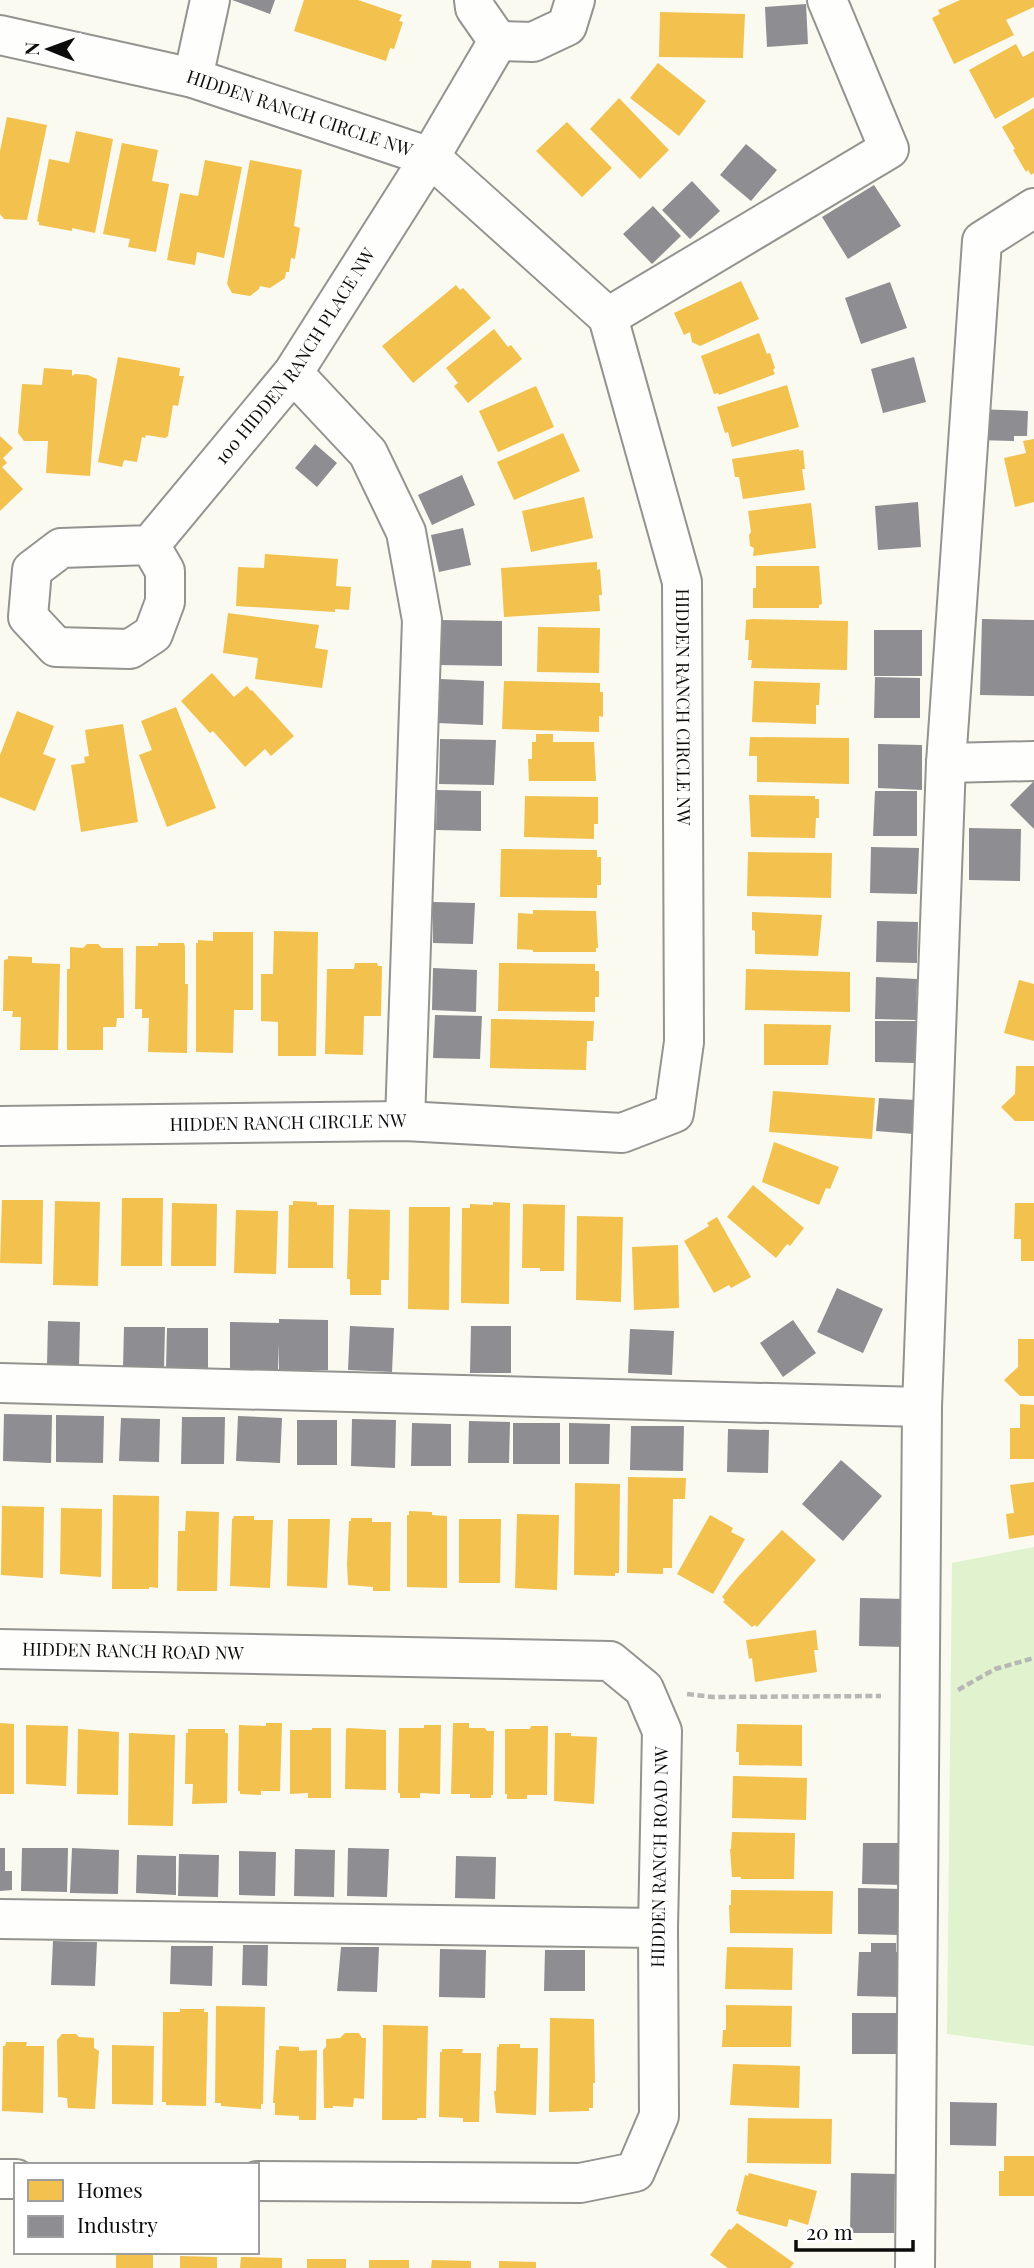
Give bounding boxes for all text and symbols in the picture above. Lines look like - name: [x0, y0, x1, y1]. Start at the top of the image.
- north arrow: [14, 14, 84, 84]
- text: N: [18, 41, 44, 56]
- street label: HIDDEN RANCH CIRCLE NW: [184, 64, 417, 162]
- street label: 100 HIDDEN RANCH PLACE NW: [209, 242, 381, 469]
- street label: HIDDEN RANCH CIRCLE NW: [671, 588, 696, 826]
- street label: HIDDEN RANCH CIRCLE NW: [169, 1108, 407, 1136]
- street label: HIDDEN RANCH ROAD NW: [22, 1636, 245, 1665]
- street label: HIDDEN RANCH ROAD NW: [645, 1745, 673, 1968]
- legend: [14, 2163, 259, 2254]
- text: Homes: [77, 2175, 143, 2203]
- scale bar: [796, 2208, 913, 2252]
- text: Industry: [77, 2210, 158, 2238]
- text: 20 m: [806, 2217, 853, 2245]

